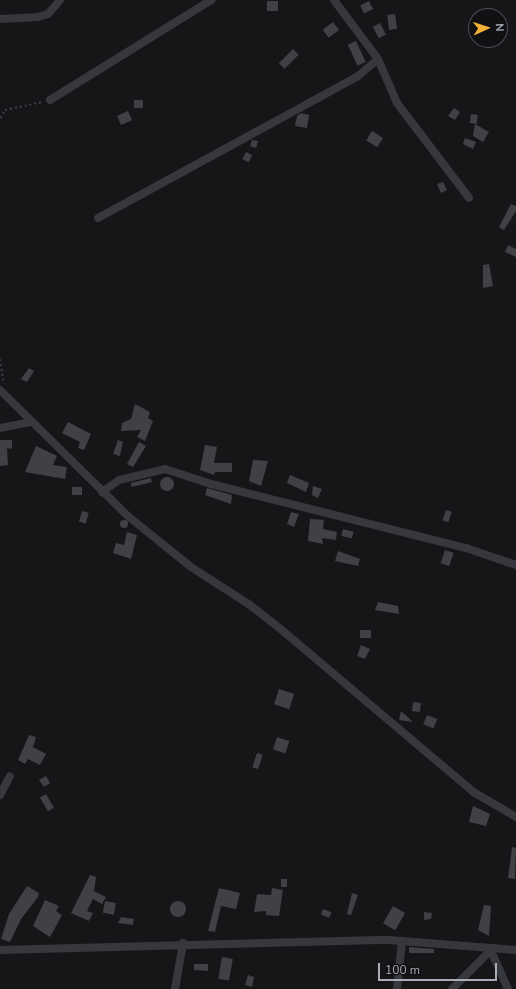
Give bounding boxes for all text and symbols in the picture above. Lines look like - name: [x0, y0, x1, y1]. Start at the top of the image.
- north arrow: [468, 8, 508, 48]
- text: N: [492, 23, 507, 32]
- scale bar: [380, 955, 499, 981]
- text: 100 m: [385, 962, 420, 978]

